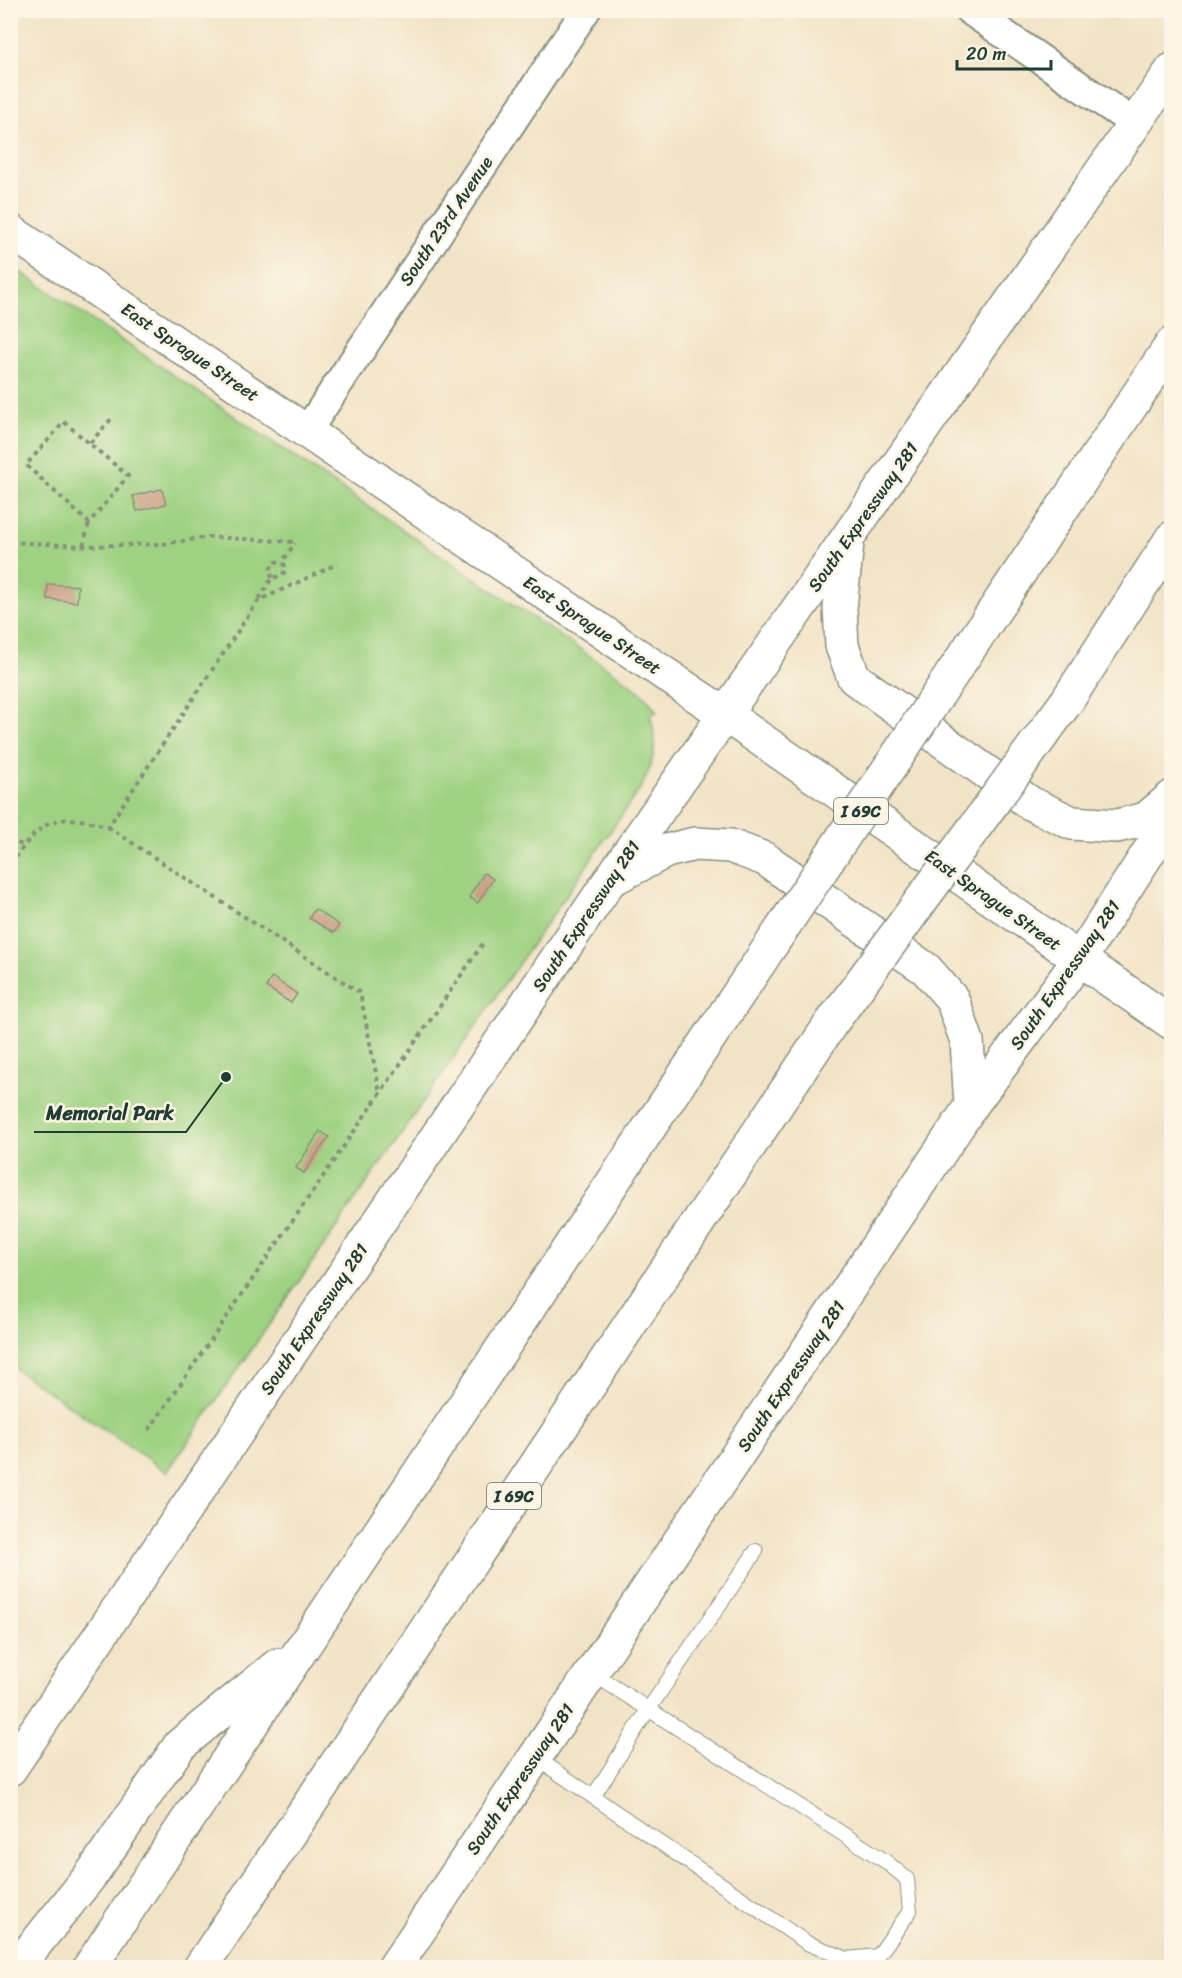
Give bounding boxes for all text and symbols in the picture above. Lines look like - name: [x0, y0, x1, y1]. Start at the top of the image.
- scale bar: [957, 33, 1052, 71]
- text: 20 m: [966, 38, 1006, 70]
- street label: South 23rd Avenue: [390, 149, 502, 293]
- street label: East Sprague Street: [114, 294, 266, 410]
- street label: South Expressway 281: [799, 435, 927, 599]
- street label: East Sprague Street: [516, 567, 668, 683]
- road number: I 69C: [834, 798, 888, 824]
- street label: South Expressway 281: [523, 833, 649, 998]
- street label: East Sprague Street: [918, 841, 1068, 959]
- street label: South Expressway 281: [1001, 893, 1129, 1057]
- callout: Memorial Park: [34, 1094, 186, 1132]
- text: Memorial Park: [45, 1096, 174, 1131]
- street label: South Expressway 281: [251, 1236, 377, 1401]
- street label: South Expressway 281: [728, 1293, 854, 1458]
- road number: I 69C: [487, 1483, 541, 1509]
- street label: South Expressway 281: [457, 1696, 583, 1861]

